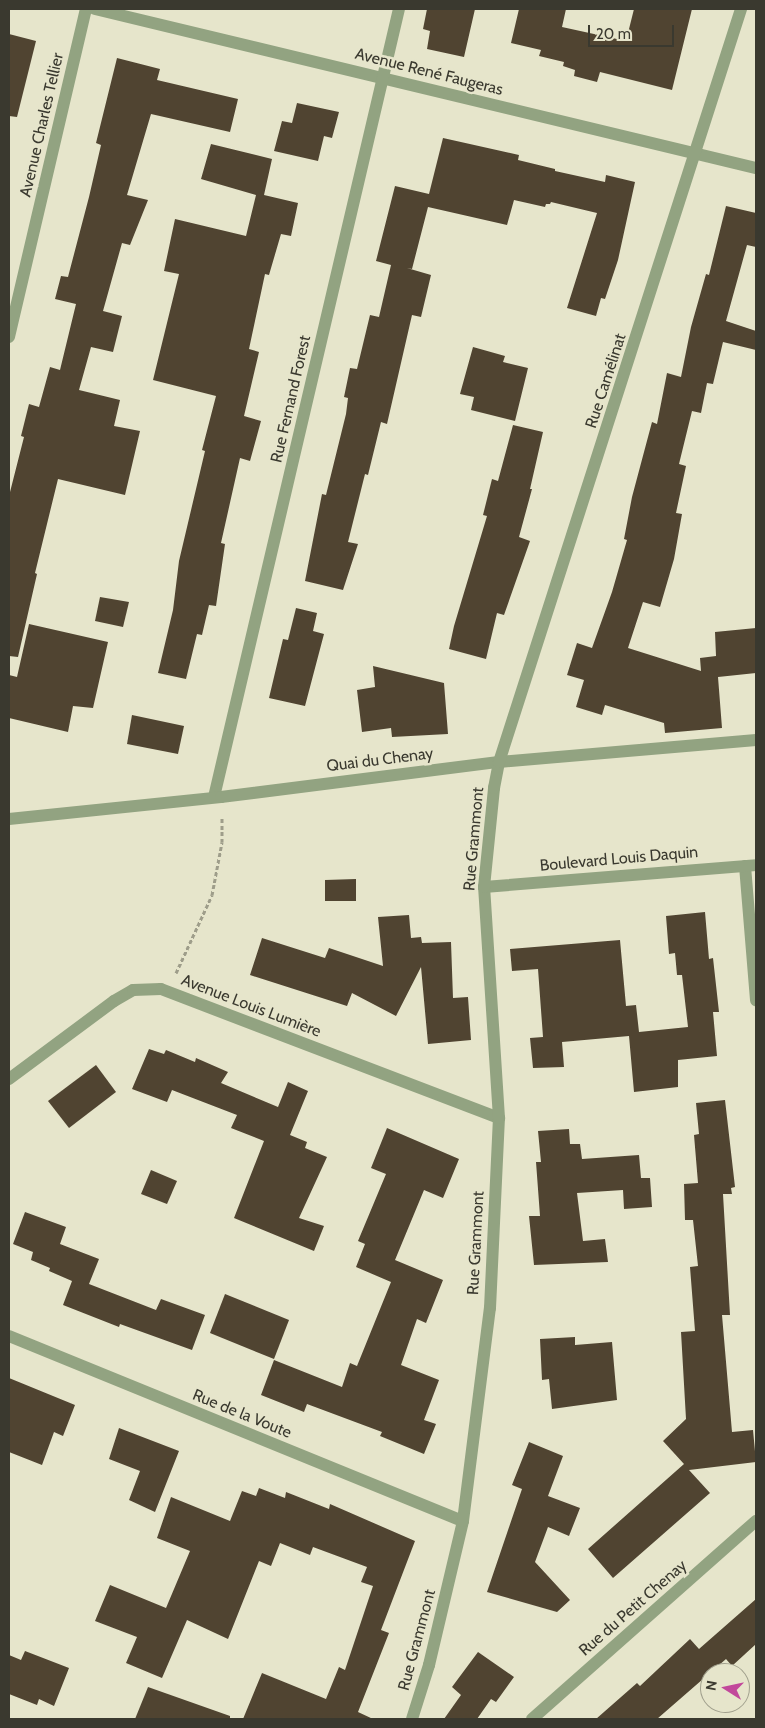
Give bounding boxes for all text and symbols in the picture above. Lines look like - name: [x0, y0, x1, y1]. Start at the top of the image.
- scale bar: [590, 15, 676, 47]
- text: 20 m: [596, 25, 631, 43]
- street label: Avenue René Faugeras: [353, 44, 505, 100]
- street label: Avenue Charles Tellier: [16, 51, 68, 199]
- street label: Rue Camélinat: [582, 331, 630, 431]
- street label: Rue Fernand Forest: [267, 333, 315, 465]
- street label: Quai du Chenay: [326, 744, 434, 776]
- street label: Rue Grammont: [460, 786, 488, 892]
- street label: Boulevard Louis Daquin: [539, 843, 699, 875]
- street label: Avenue Louis Lumière: [179, 971, 323, 1041]
- street label: Rue Grammont: [464, 1191, 488, 1295]
- street label: Rue de la Voute: [190, 1385, 294, 1443]
- street label: Rue du Petit Chenay: [575, 1556, 691, 1660]
- street label: Rue Grammont: [394, 1587, 440, 1693]
- north arrow: [700, 1663, 750, 1713]
- text: N: [701, 1679, 721, 1692]

